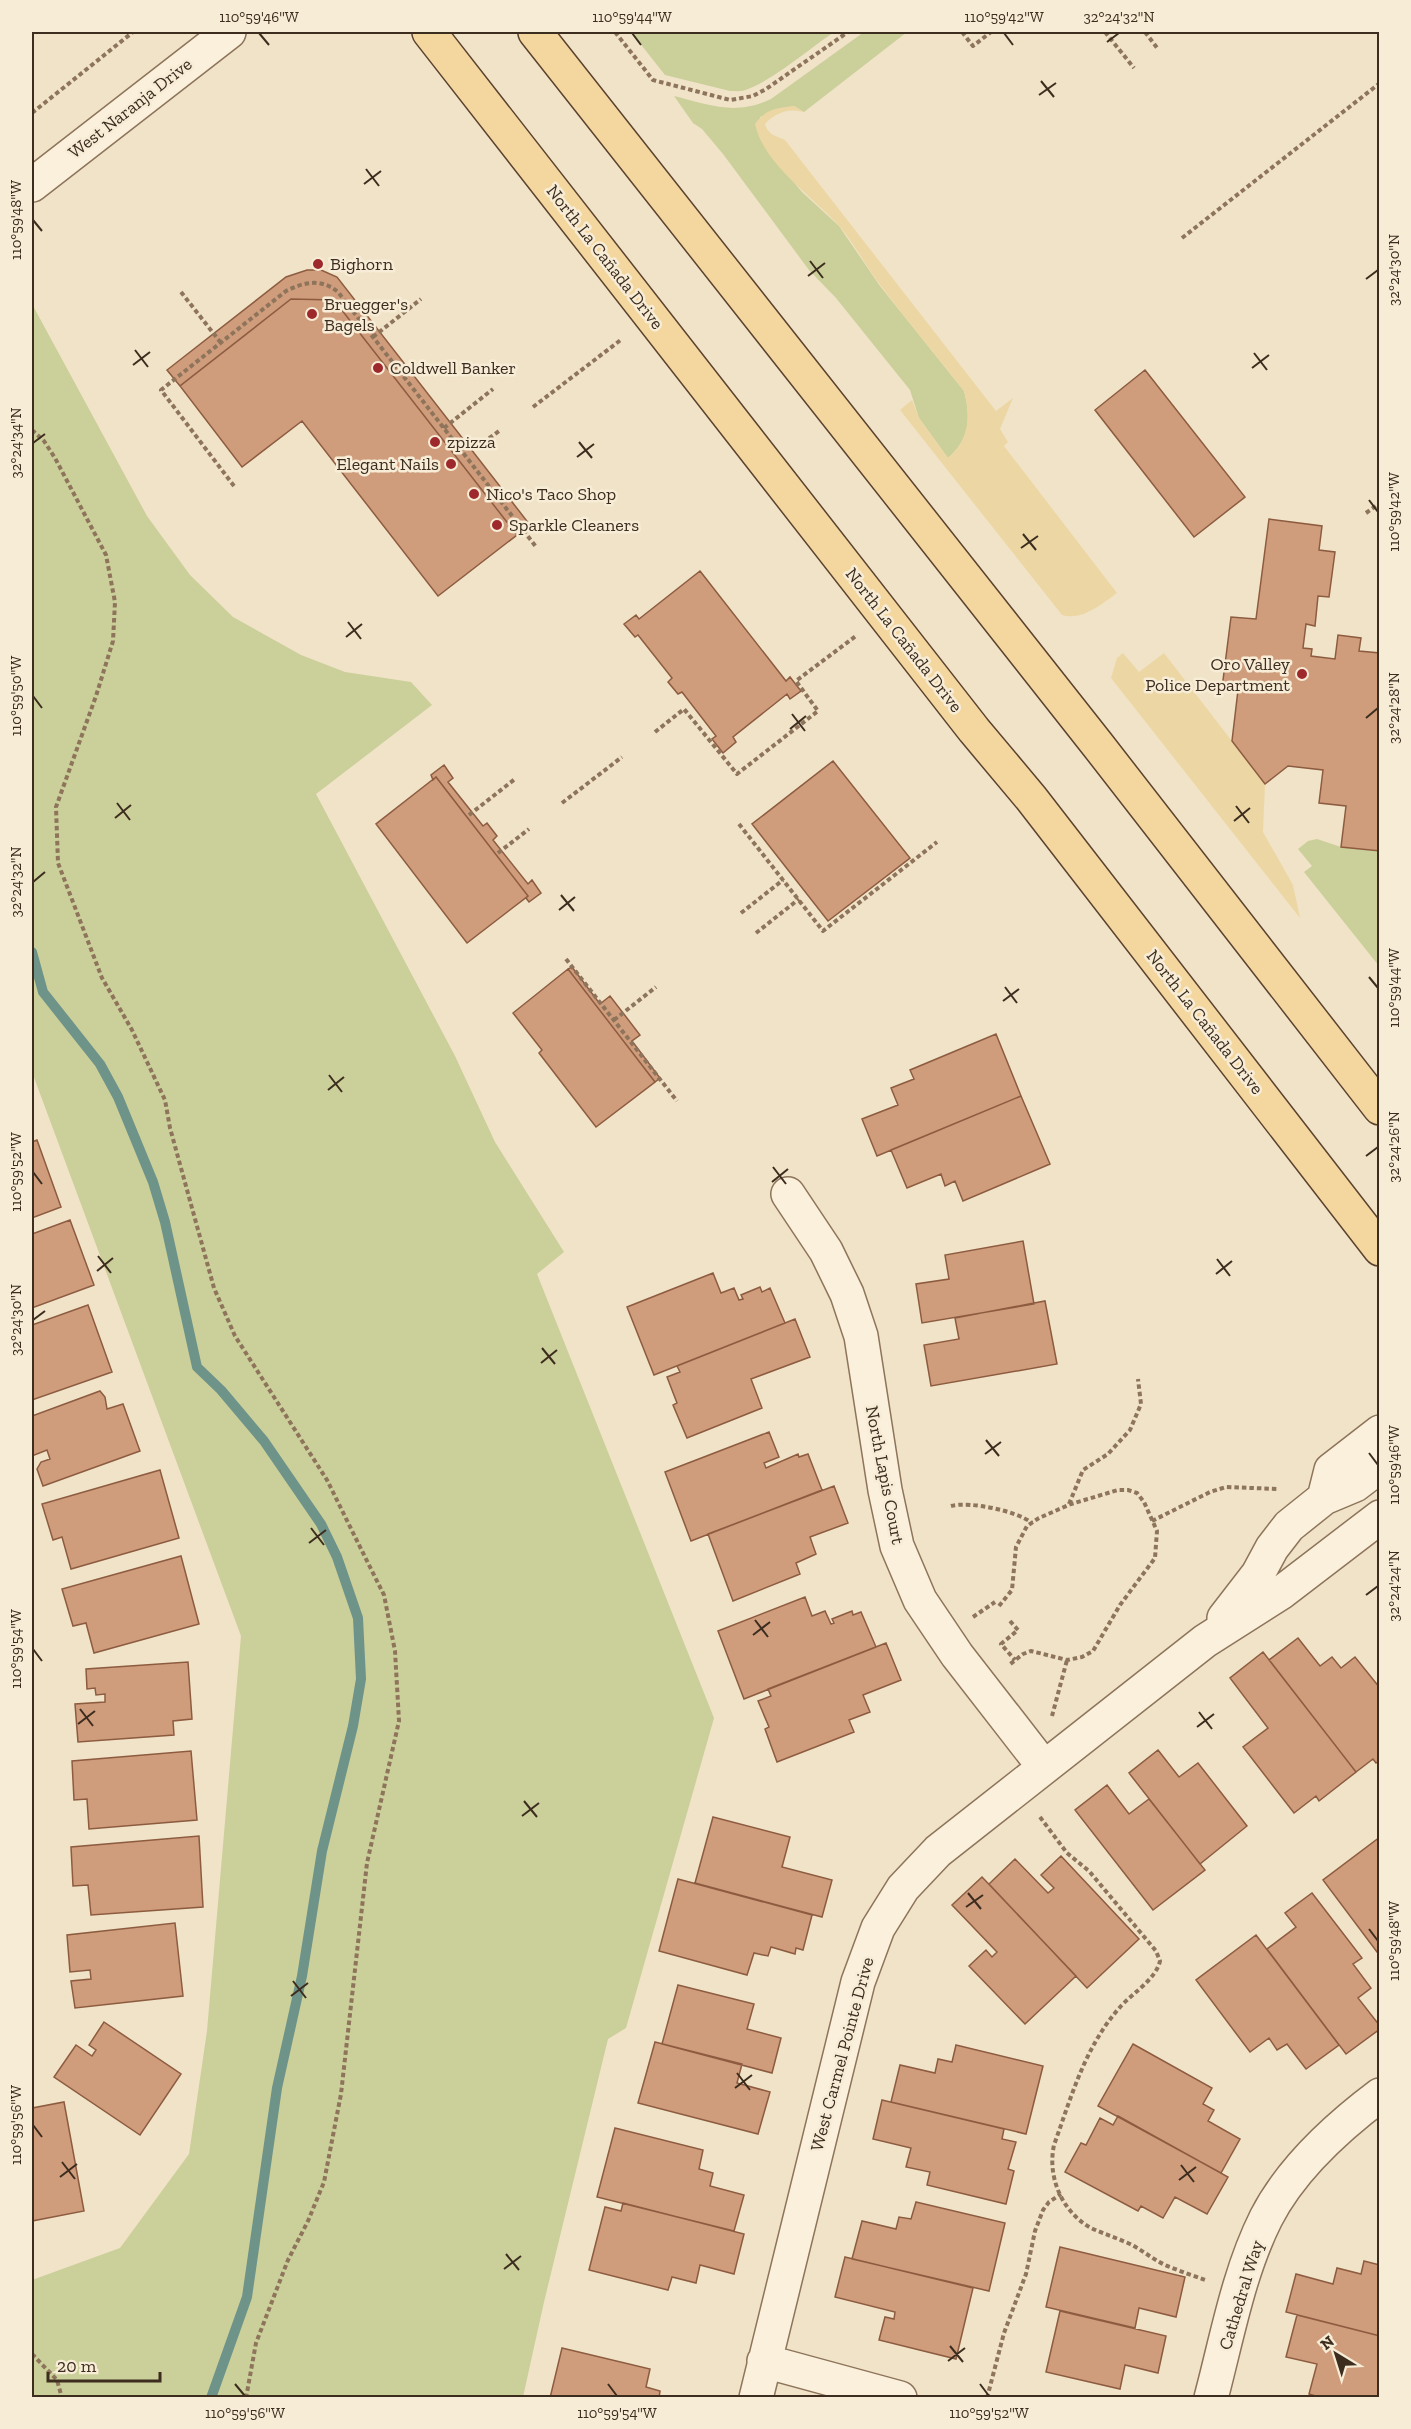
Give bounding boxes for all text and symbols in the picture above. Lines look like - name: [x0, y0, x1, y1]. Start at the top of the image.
- text: 110°59'46"W: [219, 8, 299, 26]
- text: 110°59'44"W: [592, 8, 672, 26]
- text: 110°59'42"W: [964, 8, 1044, 26]
- text: 32°24'32"N: [1083, 8, 1155, 26]
- street label: West Naranja Drive: [64, 53, 196, 163]
- text: 110°59'48"W: [7, 180, 25, 260]
- street label: North La Cañada Drive: [542, 180, 668, 334]
- text: 32°24'30"N: [1385, 234, 1403, 306]
- place label: Bighorn: [330, 253, 394, 275]
- marker: Bighorn: [311, 257, 325, 271]
- place label: Bruegger's Bagels: [324, 293, 408, 336]
- marker: Bruegger's Bagels: [305, 307, 319, 321]
- place label: Coldwell Banker: [390, 357, 516, 379]
- marker: Coldwell Banker: [371, 361, 385, 375]
- text: 32°24'34"N: [7, 407, 25, 479]
- place label: zpizza: [447, 431, 496, 453]
- marker: zpizza: [428, 435, 442, 449]
- place label: Elegant Nails: [336, 453, 439, 475]
- marker: Elegant Nails: [444, 457, 458, 471]
- text: 110°59'42"W: [1385, 472, 1403, 552]
- place label: Nico's Taco Shop: [486, 483, 616, 505]
- marker: Nico's Taco Shop: [467, 487, 481, 501]
- place label: Sparkle Cleaners: [509, 514, 639, 536]
- marker: Sparkle Cleaners: [490, 518, 504, 532]
- street label: North La Cañada Drive: [841, 563, 967, 717]
- place label: Oro Valley Police Department: [1145, 653, 1291, 696]
- text: 110°59'50"W: [7, 656, 25, 736]
- marker: Oro Valley Police Department: [1295, 667, 1309, 681]
- text: 32°24'28"N: [1385, 672, 1403, 744]
- text: 32°24'32"N: [7, 846, 25, 918]
- street label: North La Cañada Drive: [1142, 945, 1268, 1099]
- text: 110°59'44"W: [1385, 948, 1403, 1028]
- text: 32°24'26"N: [1385, 1111, 1403, 1183]
- text: 110°59'52"W: [7, 1132, 25, 1212]
- text: 32°24'30"N: [7, 1284, 25, 1356]
- street label: North Lapis Court: [861, 1404, 909, 1547]
- text: 110°59'46"W: [1385, 1425, 1403, 1505]
- text: 32°24'24"N: [1385, 1550, 1403, 1622]
- text: 110°59'54"W: [7, 1609, 25, 1689]
- text: 110°59'48"W: [1385, 1901, 1403, 1981]
- street label: West Carmel Pointe Drive: [805, 1955, 879, 2153]
- text: 110°59'56"W: [7, 2085, 25, 2165]
- street label: Cathedral Way: [1214, 2237, 1268, 2352]
- north arrow: [1306, 2324, 1366, 2384]
- text: N: [1316, 2331, 1338, 2354]
- scale bar: [48, 2345, 160, 2383]
- text: 20 m: [57, 2355, 97, 2377]
- text: 110°59'56"W: [205, 2404, 285, 2422]
- text: 110°59'54"W: [577, 2404, 657, 2422]
- text: 110°59'52"W: [949, 2404, 1029, 2422]

